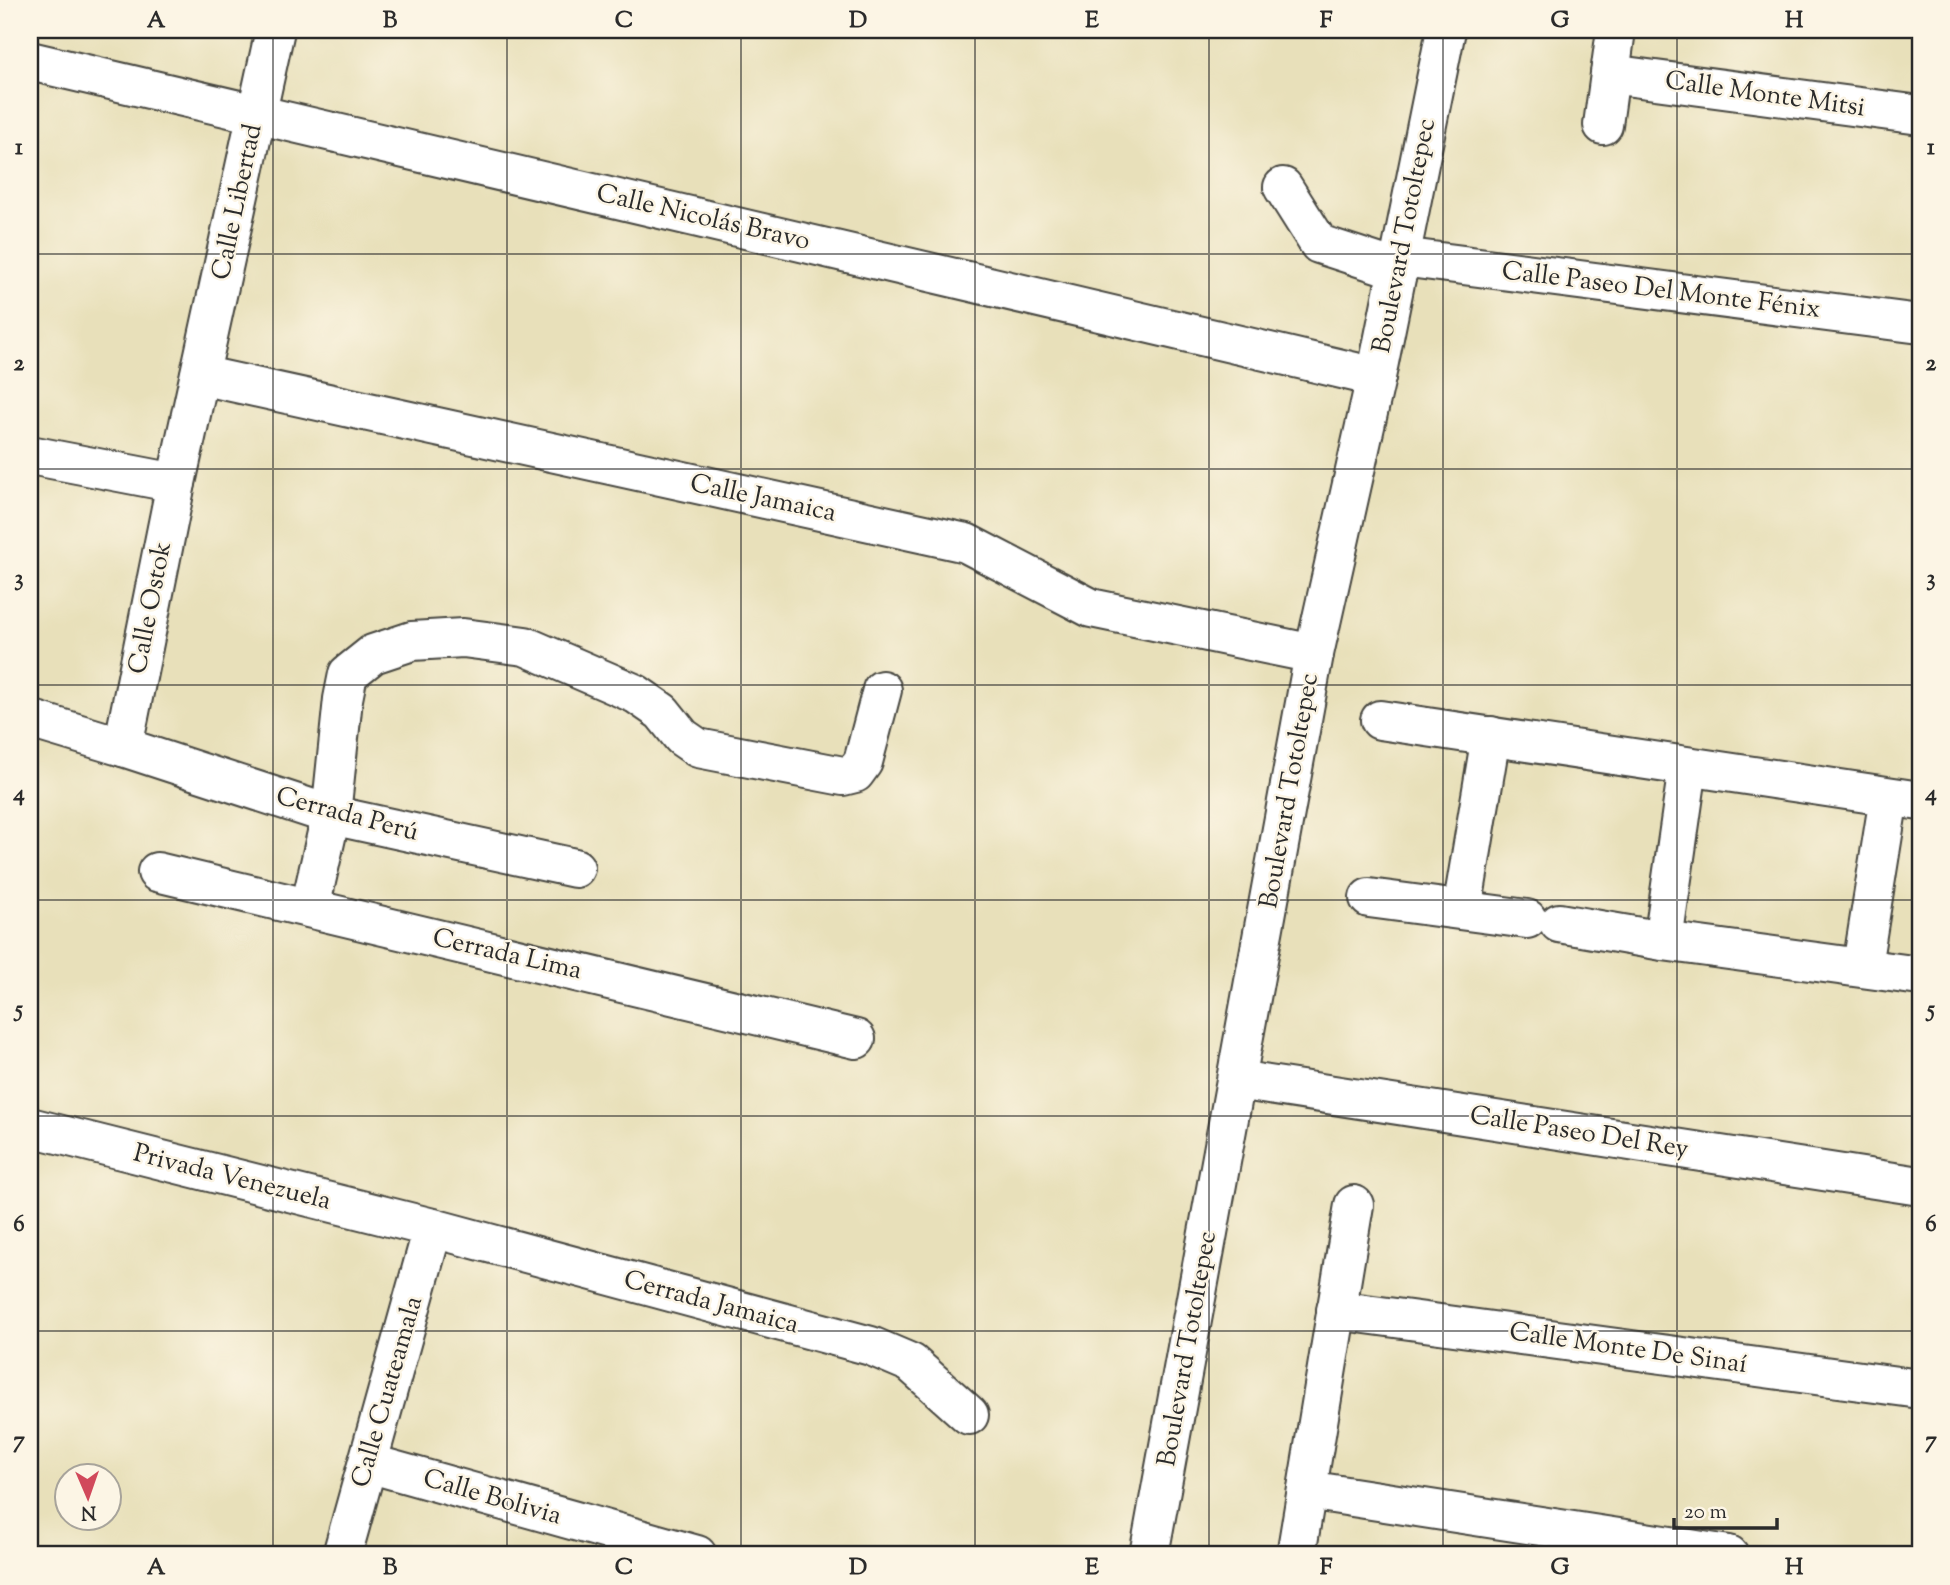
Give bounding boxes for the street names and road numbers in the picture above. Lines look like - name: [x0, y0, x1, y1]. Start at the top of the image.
- street label: Calle Monte Mitsi: [1663, 63, 1867, 127]
- street label: Boulevard Totoltepec: [1364, 115, 1446, 357]
- street label: Calle Libertad: [203, 120, 273, 283]
- street label: Calle Nicolás Bravo: [593, 175, 813, 261]
- street label: Calle Paseo Del Monte Fénix: [1500, 253, 1822, 329]
- street label: Calle Jamaica: [687, 465, 839, 533]
- street label: Calle Ostok: [120, 539, 182, 677]
- street label: Boulevard Totoltepec: [1251, 670, 1329, 912]
- street label: Cerrada Perú: [272, 778, 422, 852]
- street label: Cerrada Lima: [429, 920, 585, 990]
- street label: Calle Paseo Del Rey: [1467, 1097, 1691, 1169]
- street label: Privada Venezuela: [129, 1136, 335, 1220]
- street label: Boulevard Totoltepec: [1149, 1228, 1227, 1470]
- street label: Cerrada Jamaica: [619, 1262, 803, 1344]
- street label: Calle Cuateamala: [343, 1292, 433, 1492]
- street label: Calle Monte De Sinaí: [1507, 1314, 1749, 1384]
- street label: Calle Bolivia: [418, 1461, 566, 1535]

